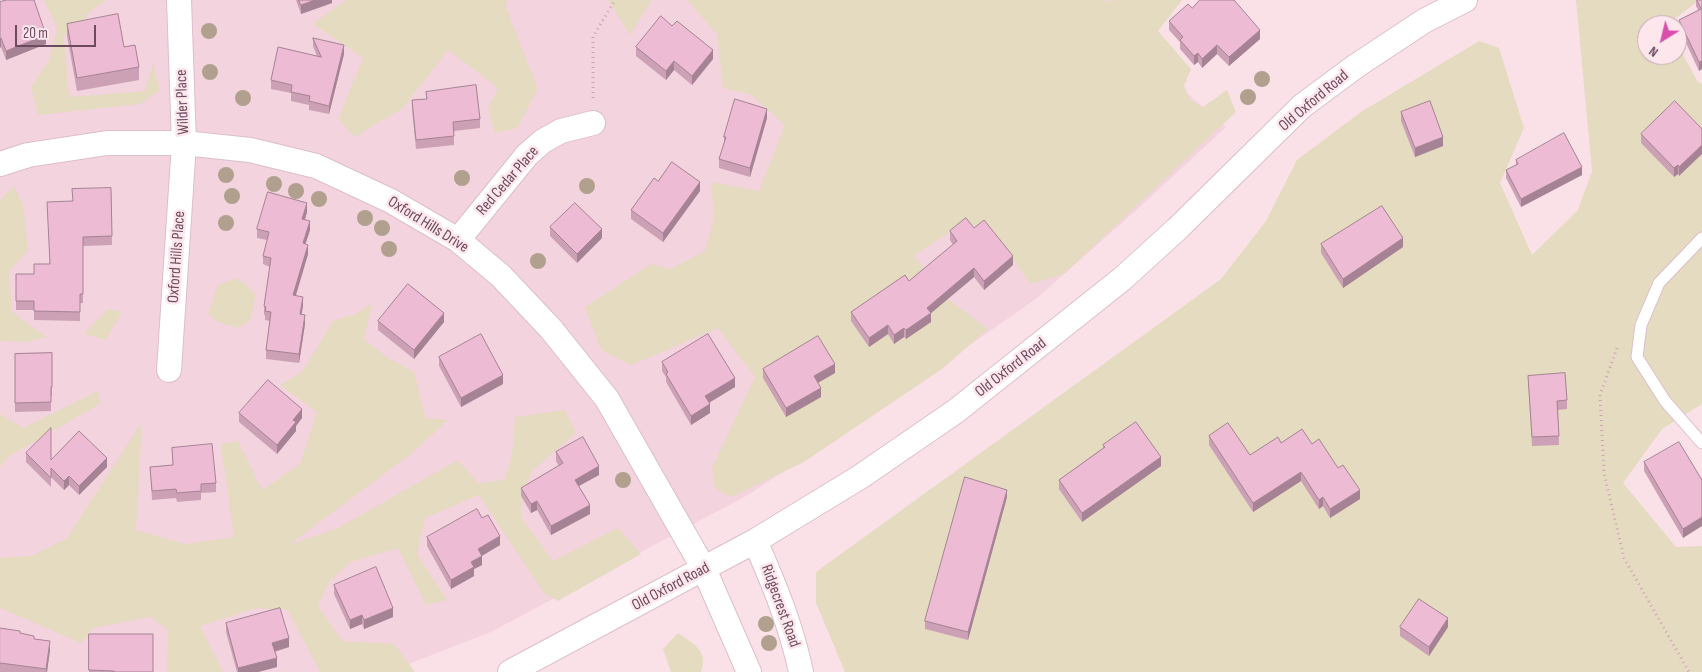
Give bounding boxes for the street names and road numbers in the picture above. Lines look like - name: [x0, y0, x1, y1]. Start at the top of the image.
- street label: Old Oxford Road: [1275, 66, 1353, 136]
- street label: Wilder Place: [172, 69, 194, 135]
- street label: Red Cedar Place: [473, 142, 543, 220]
- street label: Oxford Hills Drive: [384, 193, 472, 257]
- street label: Oxford Hills Place: [164, 210, 190, 304]
- street label: Old Oxford Road: [972, 334, 1050, 402]
- street label: Old Oxford Road: [629, 559, 713, 615]
- street label: Ridgecrest Road: [756, 562, 804, 650]

